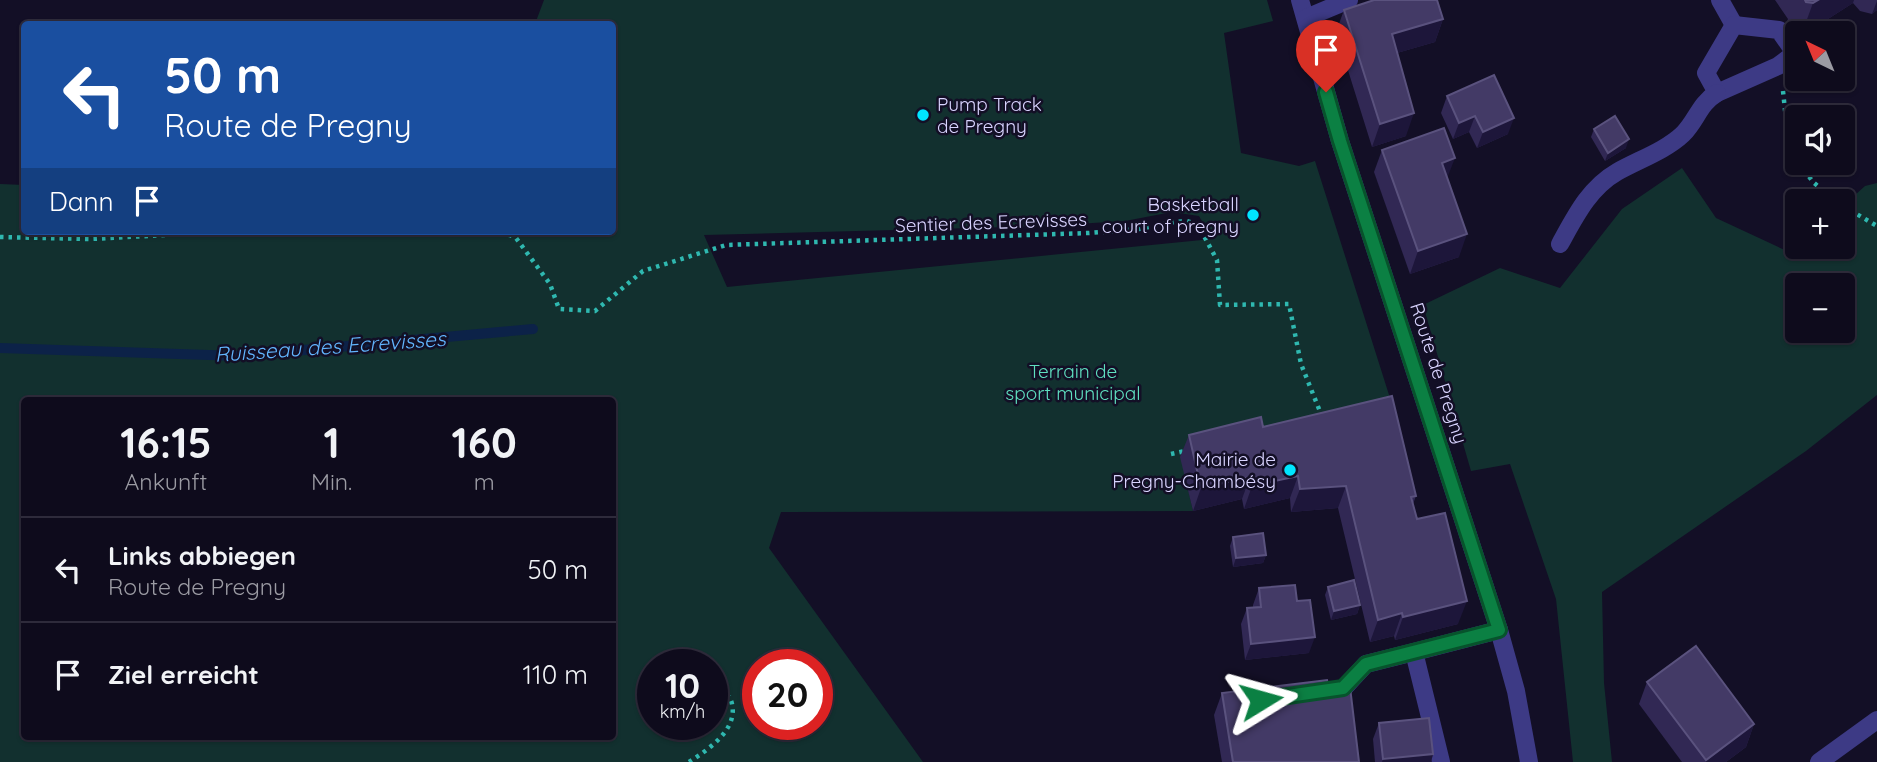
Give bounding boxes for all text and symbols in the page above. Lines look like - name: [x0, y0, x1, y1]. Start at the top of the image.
- pin: [1296, 20, 1356, 92]
- north arrow: [1785, 21, 1855, 91]
- map controls: [1785, 21, 1855, 343]
- icon: arrive: [1307, 31, 1345, 69]
- text: 50 m: [164, 44, 281, 105]
- icon: left: [49, 49, 140, 140]
- place label: Pump Track de Pregny: [937, 92, 1042, 138]
- text: Route de Pregny: [164, 105, 412, 145]
- button: sound: [1785, 105, 1855, 175]
- marker: Pump Track de Pregny: [915, 107, 931, 123]
- icon: arrive: [128, 182, 166, 220]
- text: Dann: [49, 185, 114, 218]
- button: +: [1785, 189, 1855, 259]
- place label: Basketball court of pregny: [1102, 192, 1239, 238]
- street label: Sentier des Ecrevisses: [895, 207, 1088, 237]
- marker: Basketball court of pregny: [1245, 207, 1261, 223]
- button: −: [1785, 273, 1855, 343]
- street label: Route de Pregny: [1405, 299, 1473, 447]
- water label: Ruisseau des Ecrevisses: [214, 325, 447, 367]
- park label: Terrain de sport municipal: [1005, 359, 1141, 405]
- text: 16:15: [120, 416, 212, 469]
- text: 1: [323, 416, 340, 469]
- text: 160: [451, 416, 517, 469]
- place label: Mairie de Pregny-Chambésy: [1112, 447, 1276, 493]
- marker: Mairie de Pregny-Chambésy: [1282, 462, 1298, 478]
- text: Ankunft: [124, 467, 207, 496]
- text: Min.: [311, 467, 352, 496]
- text: m: [474, 467, 495, 496]
- text: Links abbiegen: [108, 539, 296, 572]
- icon: left: [49, 551, 87, 589]
- text: 50 m: [528, 553, 588, 586]
- text: Route de Pregny: [108, 572, 286, 601]
- speed limit sign: 20: [742, 649, 833, 740]
- icon: arrive: [49, 656, 87, 694]
- text: Ziel erreicht: [108, 658, 259, 691]
- text: 110 m: [522, 658, 588, 691]
- text: 10: [665, 663, 700, 707]
- position arrow: [1224, 663, 1298, 737]
- text: km/h: [660, 700, 705, 723]

